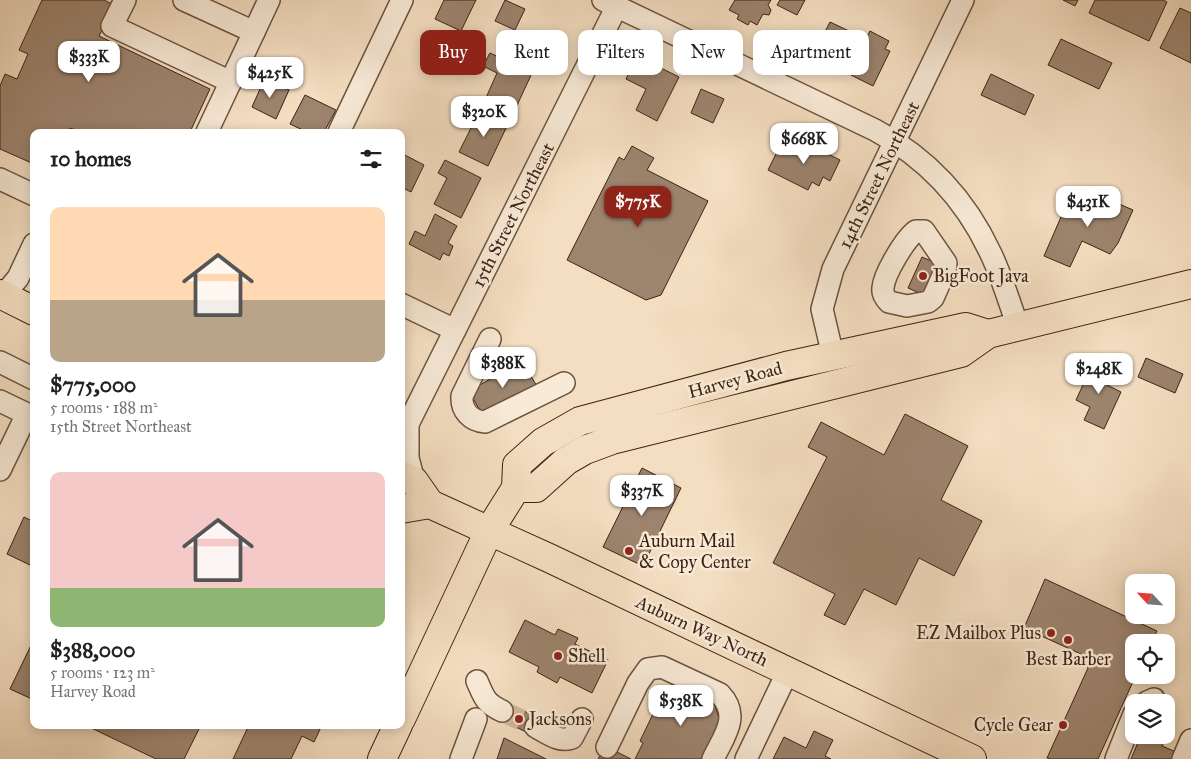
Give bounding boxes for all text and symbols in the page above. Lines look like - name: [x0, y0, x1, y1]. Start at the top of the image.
- chip: Buy: [420, 30, 486, 75]
- chip: Rent: [496, 30, 568, 75]
- chip: Filters: [578, 30, 663, 75]
- chip: New: [673, 30, 743, 75]
- chip: Apartment: [753, 30, 869, 75]
- pin: $333K: [54, 41, 124, 83]
- text: $333K: [69, 47, 109, 66]
- pin: $425K: [235, 56, 305, 99]
- text: $425K: [247, 63, 293, 82]
- pin: $320K: [449, 96, 519, 138]
- street label: 14th Street Northeast: [834, 97, 924, 252]
- text: $320K: [462, 102, 506, 121]
- pin: $668K: [769, 122, 839, 165]
- text: $668K: [781, 129, 827, 148]
- street label: 15th Street Northeast: [467, 138, 559, 291]
- icon: filters: [357, 145, 385, 173]
- text: 10 homes: [50, 146, 131, 172]
- pin: $775K: [603, 186, 673, 228]
- pin: $431K: [1053, 186, 1123, 228]
- text: $775K: [615, 192, 661, 211]
- text: $431K: [1067, 192, 1109, 211]
- icon: home: [173, 240, 263, 330]
- place label: BigFoot Java: [933, 265, 1029, 288]
- marker: BigFoot Java: [917, 270, 929, 282]
- pin: $388K: [468, 346, 538, 389]
- pin: $248K: [1064, 352, 1134, 395]
- text: $388K: [481, 353, 525, 372]
- street label: Harvey Road: [685, 357, 785, 403]
- text: $248K: [1076, 359, 1122, 378]
- text: $775,000: [50, 372, 136, 398]
- text: 5 rooms · 188 m²: [50, 398, 158, 417]
- text: 15th Street Northeast: [50, 417, 192, 436]
- pin: $337K: [607, 474, 677, 517]
- text: $337K: [621, 481, 663, 500]
- icon: home: [173, 505, 263, 595]
- place label: Auburn Mail & Copy Center: [638, 530, 751, 573]
- marker: Auburn Mail & Copy Center: [623, 545, 635, 557]
- north arrow: [1125, 574, 1175, 624]
- map controls: [1125, 574, 1175, 744]
- street label: Auburn Way North: [632, 590, 772, 671]
- place label: EZ Mailbox Plus: [916, 622, 1041, 644]
- marker: EZ Mailbox Plus: [1045, 627, 1057, 639]
- marker: Best Barber: [1062, 634, 1074, 646]
- button: locate: [1125, 634, 1175, 684]
- text: $388,000: [50, 637, 135, 663]
- place label: Shell: [568, 645, 606, 667]
- place label: Best Barber: [1025, 648, 1111, 670]
- marker: Shell: [552, 650, 564, 662]
- text: 5 rooms · 123 m²: [50, 663, 155, 682]
- text: Harvey Road: [50, 682, 136, 701]
- pin: $538K: [646, 684, 716, 727]
- text: $538K: [659, 691, 703, 710]
- button: layers: [1125, 694, 1175, 744]
- place label: Jacksons: [527, 708, 591, 731]
- marker: Jacksons: [513, 713, 525, 725]
- place label: Cycle Gear: [974, 714, 1053, 736]
- marker: Cycle Gear: [1057, 719, 1069, 731]

